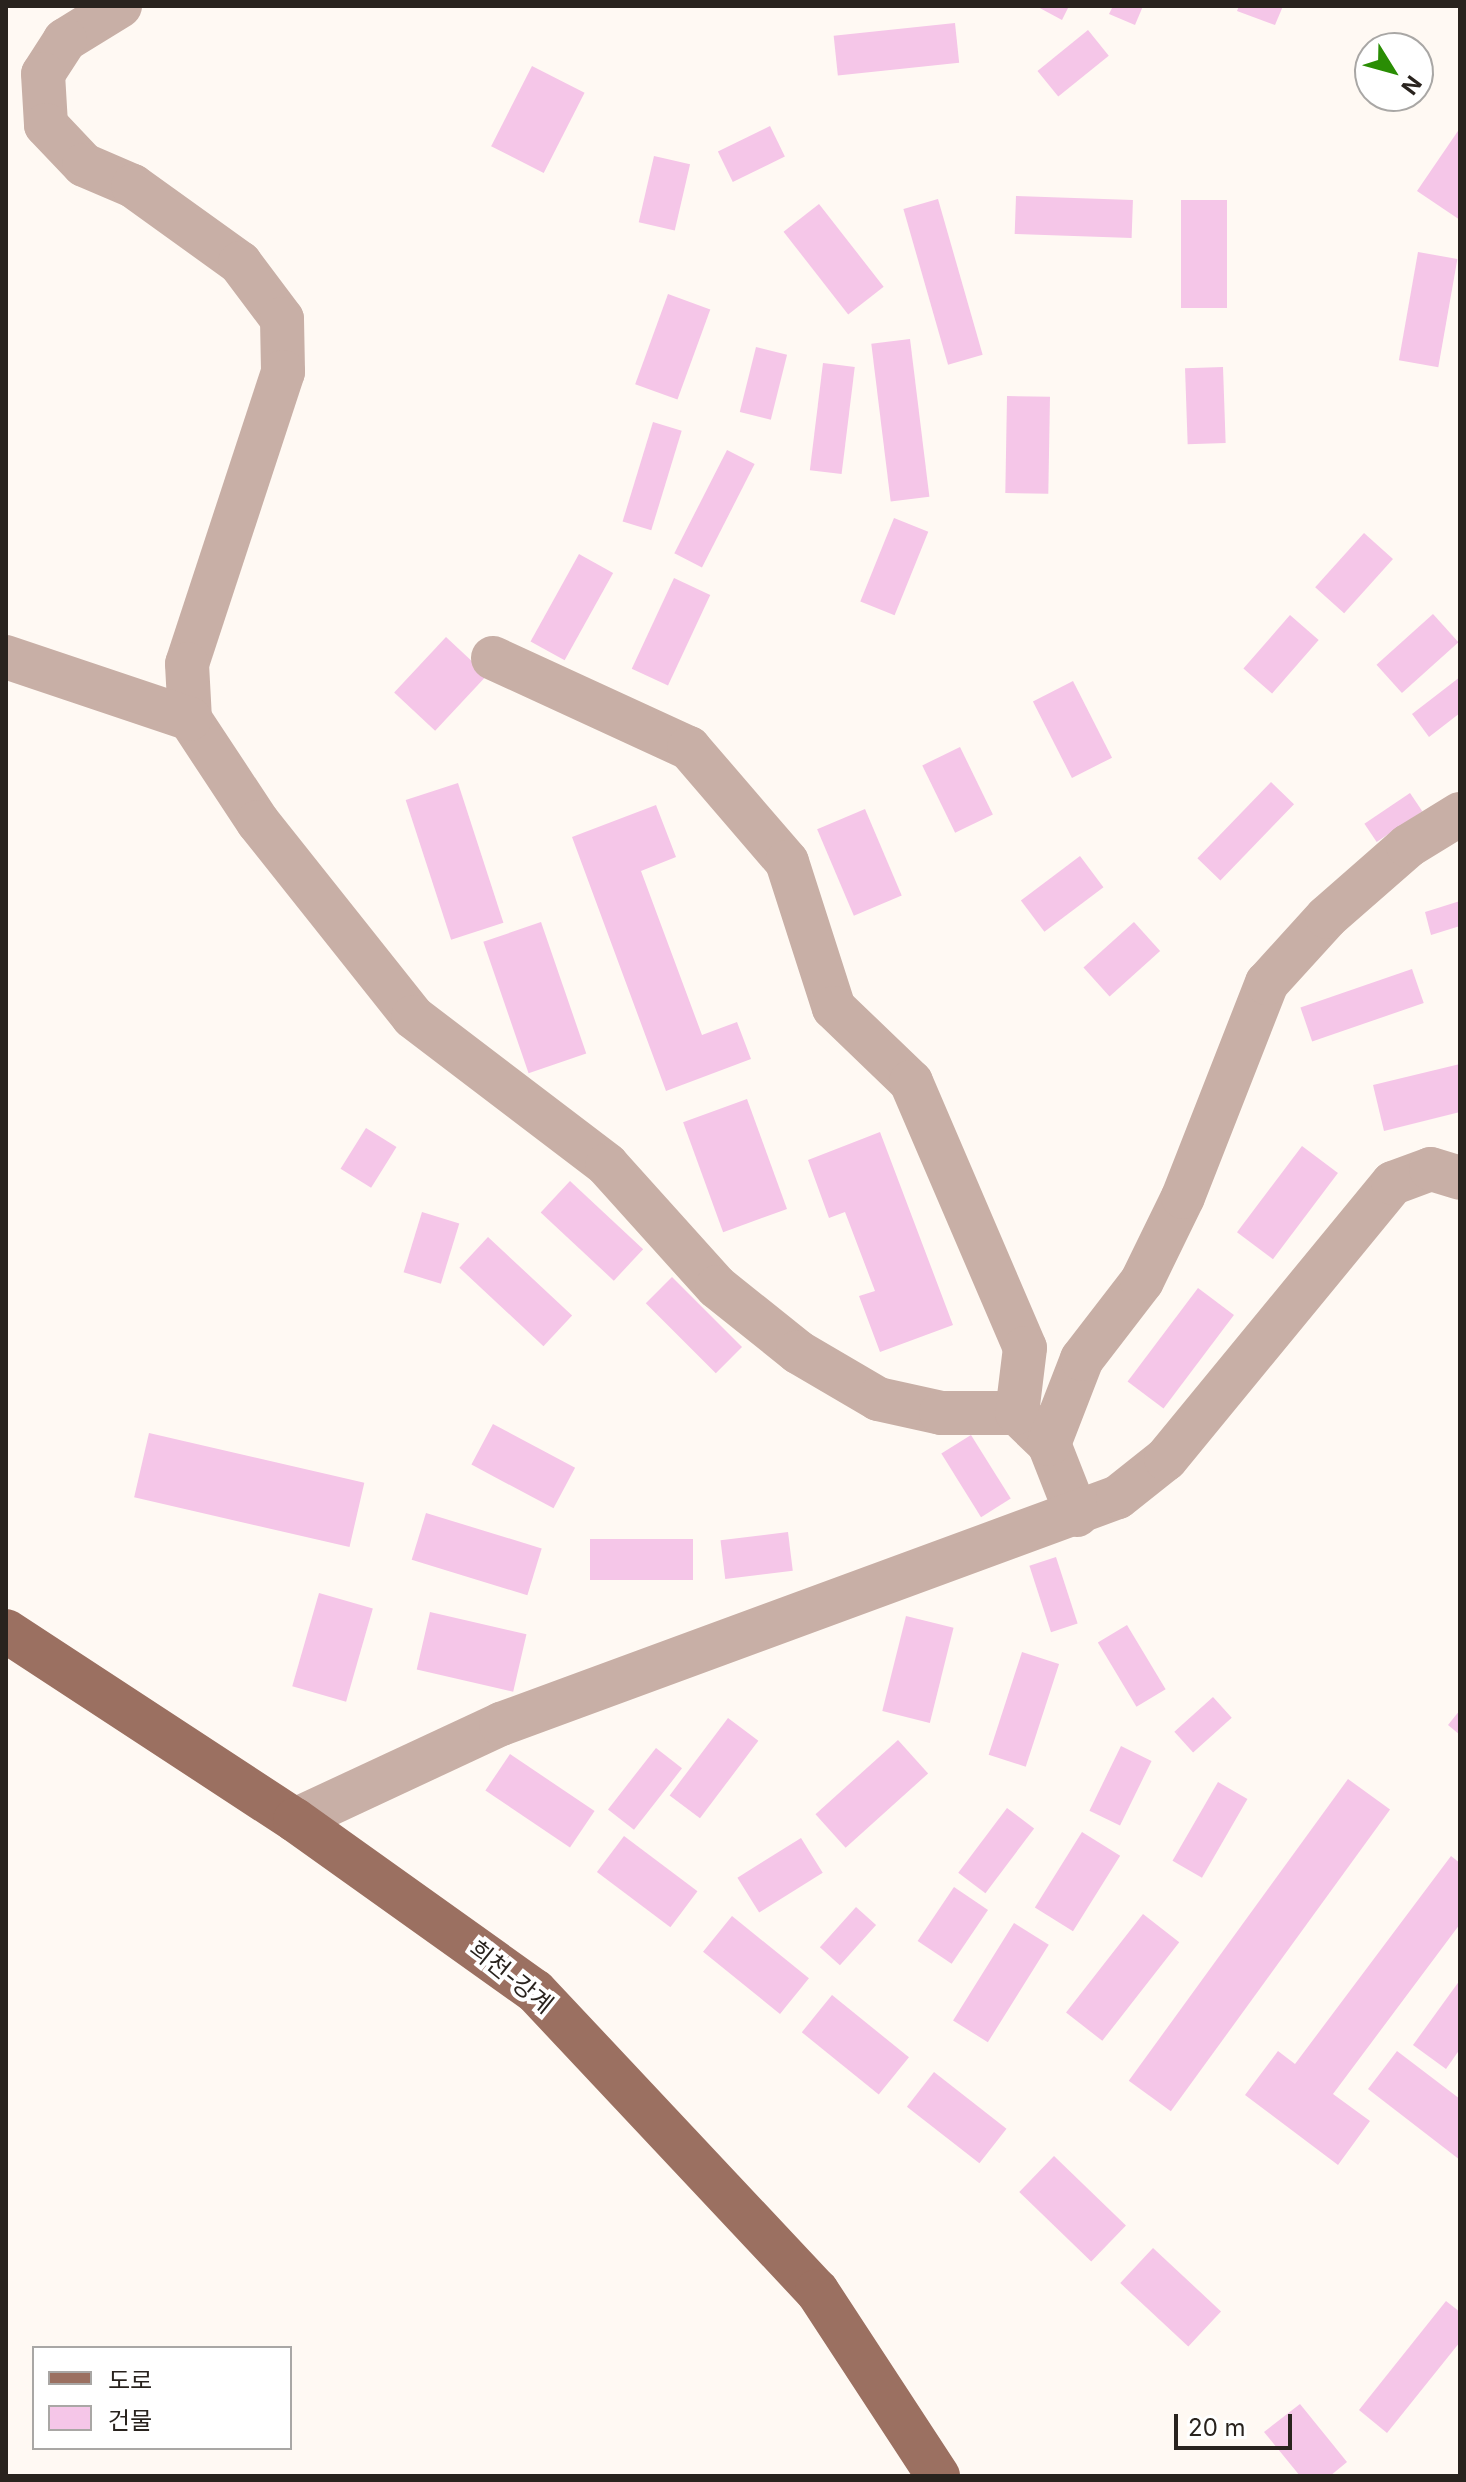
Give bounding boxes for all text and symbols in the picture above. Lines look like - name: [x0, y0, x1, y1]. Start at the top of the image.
- north arrow: [1354, 32, 1434, 112]
- text: N: [1396, 71, 1427, 100]
- street label: 희천-강계: [463, 1935, 559, 2019]
- legend: [32, 2346, 292, 2450]
- text: 도로: [108, 2366, 152, 2395]
- scale bar: [1178, 2398, 1296, 2448]
- text: 건물: [108, 2406, 152, 2435]
- text: 20 m: [1188, 2413, 1246, 2442]

